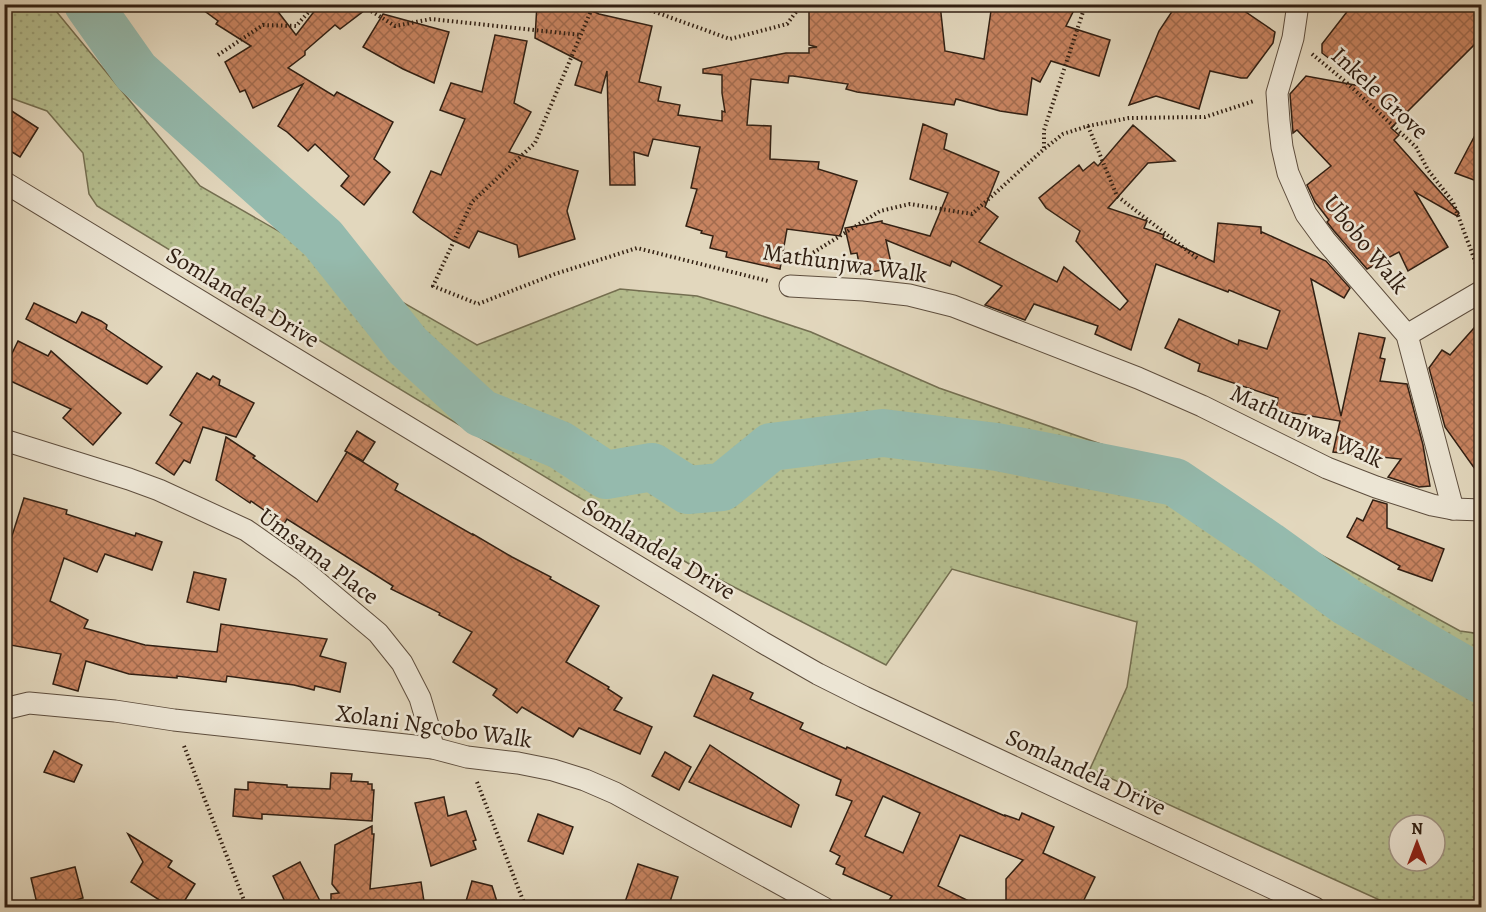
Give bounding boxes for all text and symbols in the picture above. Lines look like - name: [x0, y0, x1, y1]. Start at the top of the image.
- street label: Inkele Grove: [1324, 40, 1436, 146]
- street label: Ubobo Walk: [1316, 188, 1416, 300]
- street label: Mathunjwa Walk: [761, 236, 929, 290]
- street label: Somlandela Drive: [160, 239, 326, 355]
- street label: Mathunjwa Walk: [1225, 376, 1389, 476]
- street label: Somlandela Drive: [576, 491, 742, 607]
- street label: Umsama Place: [252, 500, 386, 612]
- street label: Xolani Ngcobo Walk: [334, 696, 534, 756]
- street label: Somlandela Drive: [1001, 721, 1171, 823]
- north arrow: [1387, 813, 1447, 873]
- text: N: [1411, 818, 1423, 840]

